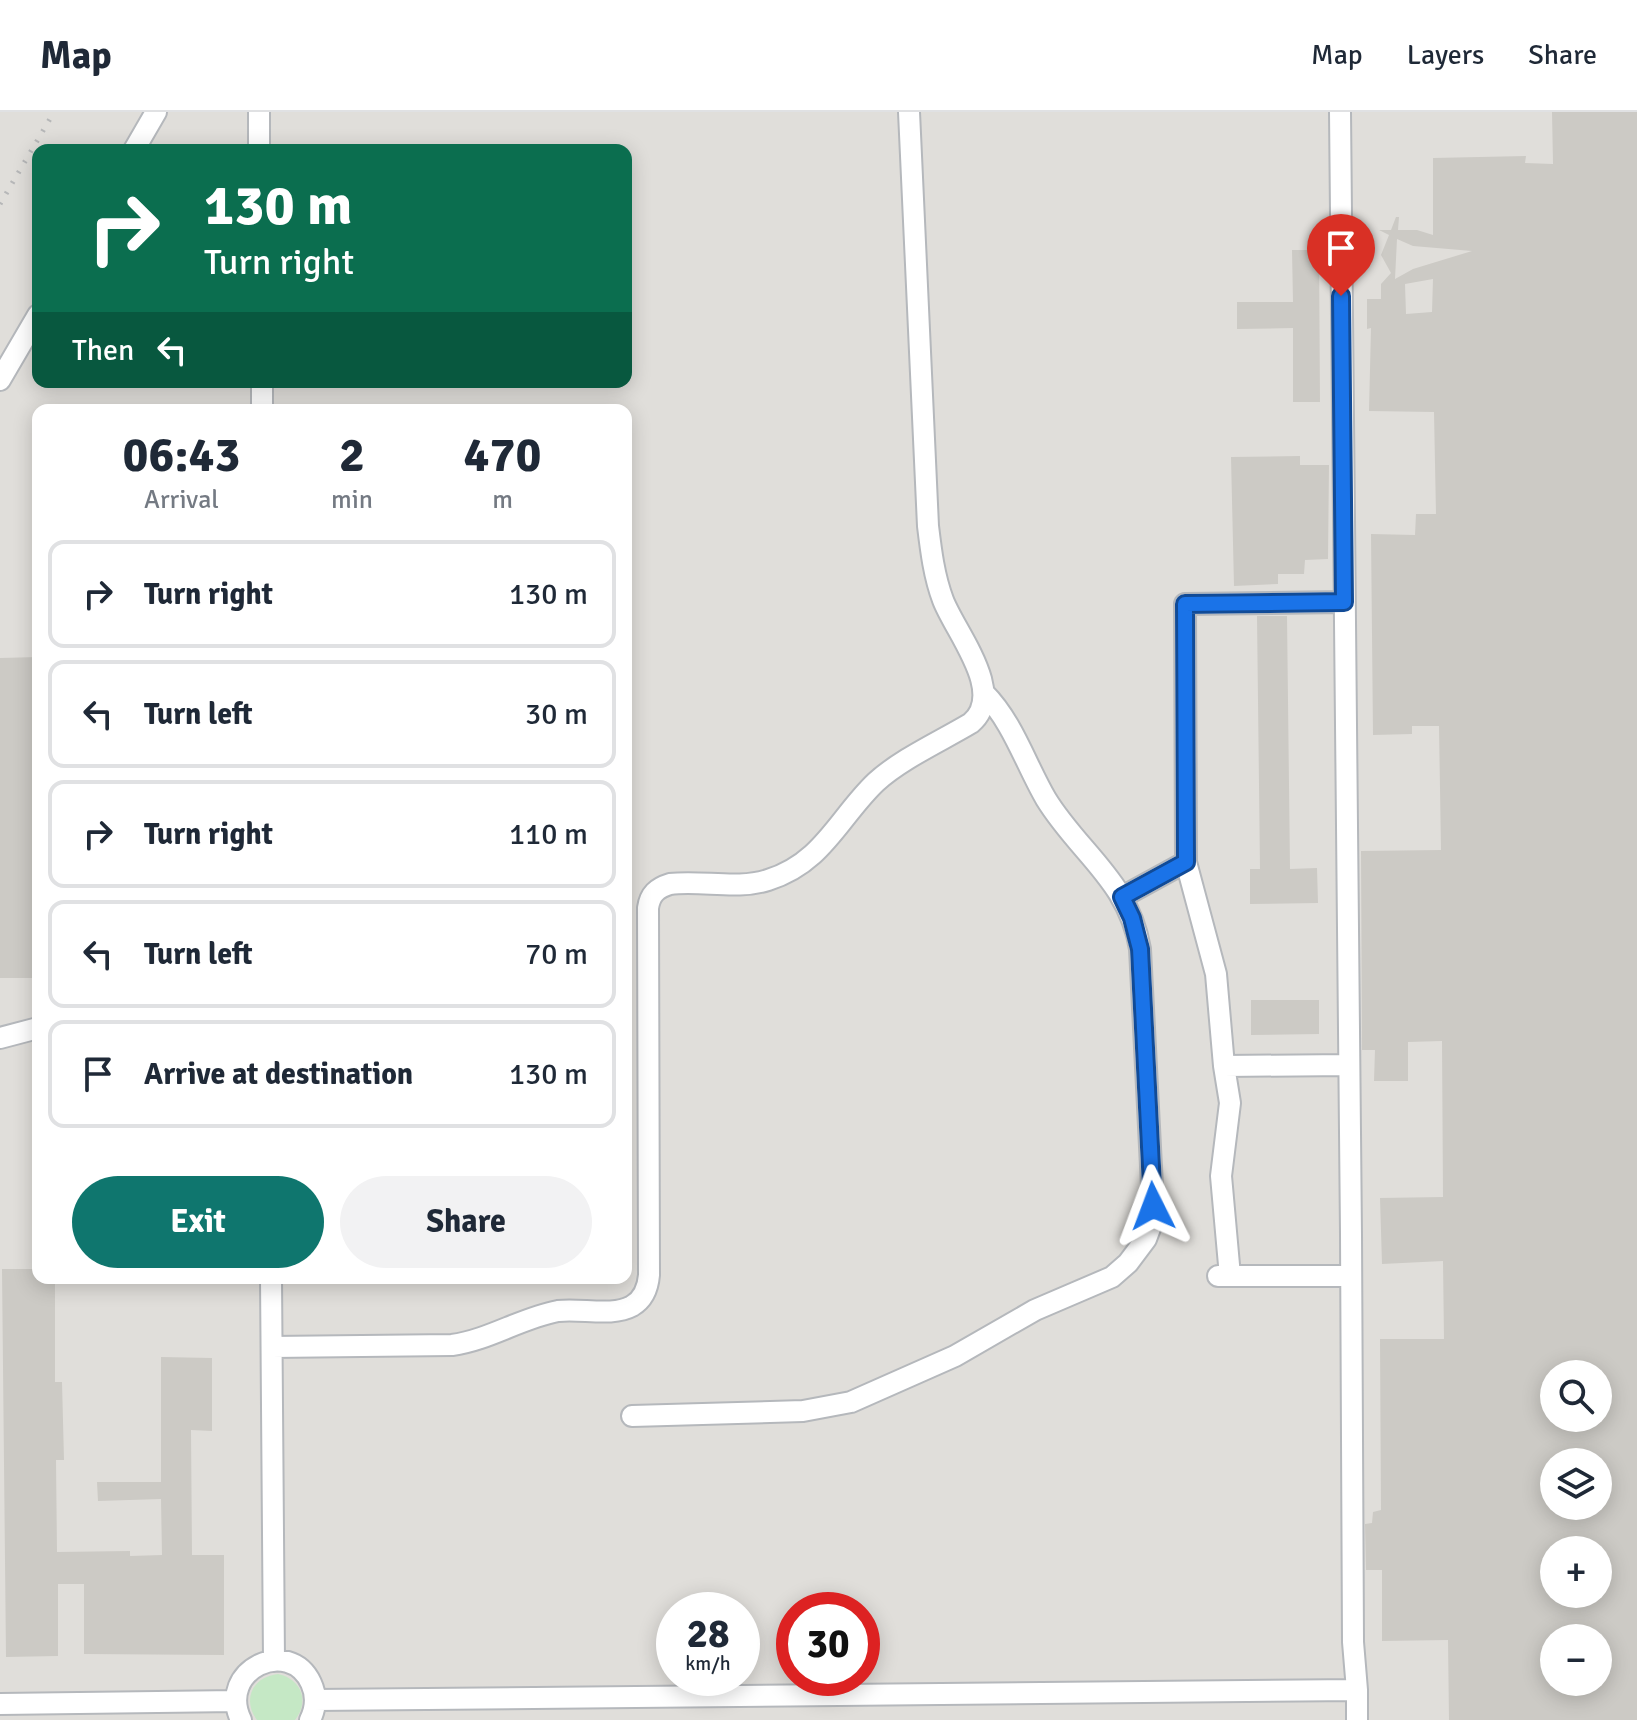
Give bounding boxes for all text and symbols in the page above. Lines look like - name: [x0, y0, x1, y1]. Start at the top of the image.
- text: Map: [40, 32, 112, 79]
- text: Map: [1311, 38, 1363, 72]
- text: Layers: [1407, 38, 1484, 72]
- text: Share: [1528, 38, 1597, 72]
- text: 130 m: [204, 171, 352, 240]
- icon: right: [72, 176, 176, 280]
- pin: [1307, 214, 1375, 296]
- icon: arrive: [1319, 226, 1363, 270]
- text: Turn right: [204, 240, 354, 285]
- icon: left: [150, 328, 194, 372]
- text: Then: [72, 332, 134, 369]
- text: 06:43: [123, 426, 240, 485]
- text: 2: [339, 426, 365, 485]
- text: 470: [464, 426, 541, 485]
- text: Arrival: [144, 484, 219, 516]
- text: min: [331, 484, 373, 516]
- text: m: [492, 484, 513, 516]
- icon: right: [76, 572, 120, 616]
- text: Turn right: [144, 576, 273, 613]
- text: 130 m: [509, 576, 588, 613]
- icon: left: [76, 692, 120, 736]
- text: Turn left: [144, 696, 253, 733]
- text: 30 m: [525, 696, 588, 733]
- icon: right: [76, 812, 120, 856]
- text: Turn right: [144, 816, 273, 853]
- text: 110 m: [509, 816, 588, 853]
- icon: left: [76, 932, 120, 976]
- text: Turn left: [144, 936, 253, 973]
- text: 70 m: [525, 936, 588, 973]
- icon: arrive: [76, 1052, 120, 1096]
- text: Arrive at destination: [144, 1056, 413, 1093]
- text: 130 m: [509, 1056, 588, 1093]
- position arrow: [1111, 1164, 1195, 1248]
- button: Exit: [72, 1176, 324, 1268]
- button: Share: [340, 1176, 592, 1268]
- map controls: [1540, 1360, 1612, 1696]
- button: search: [1540, 1360, 1612, 1432]
- button: layers: [1540, 1448, 1612, 1520]
- button: +: [1540, 1536, 1612, 1608]
- speed limit sign: 30: [776, 1592, 880, 1696]
- text: 28: [686, 1609, 730, 1659]
- button: −: [1540, 1624, 1612, 1696]
- text: km/h: [685, 1651, 731, 1676]

